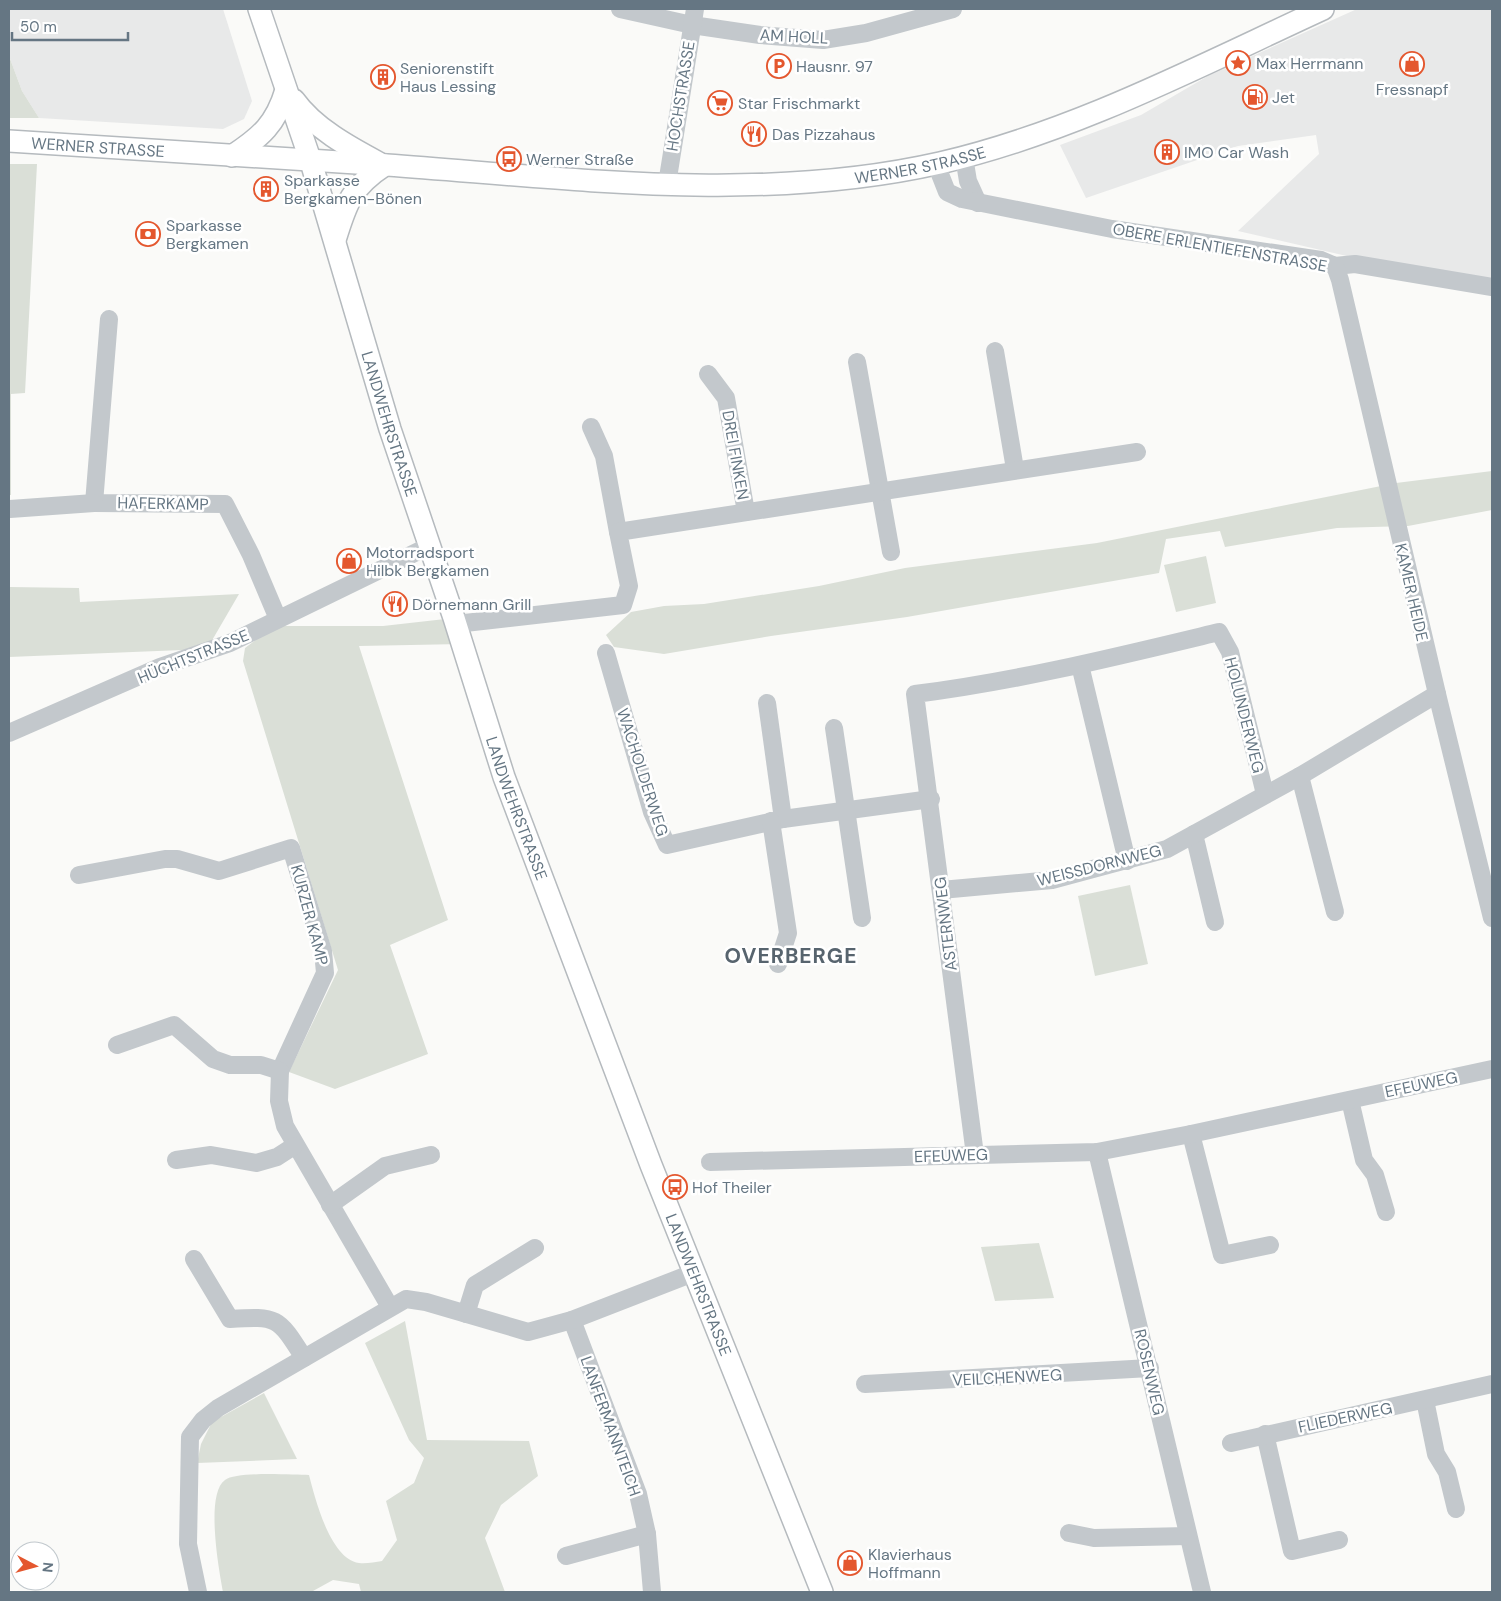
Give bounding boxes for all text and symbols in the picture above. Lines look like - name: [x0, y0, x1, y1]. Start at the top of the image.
- scale bar: [12, 10, 129, 42]
- text: 50 m: [20, 17, 57, 37]
- street label: AM HOLL: [759, 24, 829, 49]
- street label: HOCHSTRASSE: [661, 39, 700, 153]
- place icon: Max Herrmann: [1225, 50, 1251, 76]
- shop icon: Fressnapf: [1399, 51, 1425, 77]
- parking icon: Hausnr. 97: [766, 53, 792, 79]
- place label: Max Herrmann: [1256, 53, 1364, 74]
- place label: Hausnr. 97: [796, 56, 873, 77]
- place label: Seniorenstift Haus Lessing: [400, 58, 496, 97]
- building icon: Seniorenstift Haus Lessing: [370, 64, 396, 90]
- place label: Fressnapf: [1376, 79, 1448, 100]
- fuel station icon: Jet: [1242, 84, 1268, 110]
- place label: Jet: [1272, 87, 1295, 108]
- supermarket icon: Star Frischmarkt: [707, 90, 733, 116]
- place label: Star Frischmarkt: [738, 93, 860, 114]
- restaurant icon: Das Pizzahaus: [741, 121, 767, 147]
- place label: Das Pizzahaus: [772, 124, 876, 145]
- street label: WERNER STRASSE: [30, 133, 165, 162]
- building icon: IMO Car Wash: [1154, 139, 1180, 165]
- street label: WERNER STRASSE: [853, 142, 988, 189]
- place label: IMO Car Wash: [1184, 142, 1289, 163]
- bus stop icon: Werner Straße: [496, 146, 522, 172]
- place label: Werner Straße: [526, 149, 634, 170]
- place label: Sparkasse Bergkamen-Bönen: [284, 170, 422, 209]
- building icon: Sparkasse Bergkamen-Bönen: [253, 176, 279, 202]
- place label: Sparkasse Bergkamen: [166, 215, 249, 254]
- street label: OBERE ERLENTIEFENSTRASSE: [1111, 218, 1329, 277]
- bank icon: Sparkasse Bergkamen: [135, 221, 161, 247]
- street label: LANDWEHRSTRASSE: [357, 349, 422, 499]
- street label: DREI FINKEN: [717, 409, 754, 501]
- street label: HAFERKAMP: [117, 492, 209, 515]
- street label: KAMER HEIDE: [1390, 541, 1433, 643]
- place label: Motorradsport Hilbk Bergkamen: [366, 542, 489, 581]
- shop icon: Motorradsport Hilbk Bergkamen: [336, 548, 362, 574]
- restaurant icon: Dörnemann Grill: [382, 591, 408, 617]
- place label: Dörnemann Grill: [412, 594, 531, 615]
- street label: HÜCHTSTRASSE: [134, 625, 252, 688]
- street label: HOLUNDERWEG: [1220, 655, 1269, 775]
- street label: WACHOLDERWEG: [612, 705, 673, 839]
- street label: LANDWEHRSTRASSE: [481, 734, 552, 883]
- street label: WEISSDORNWEG: [1035, 840, 1163, 891]
- street label: KURZER KAMP: [286, 862, 333, 968]
- street label: ASTERNWEG: [929, 876, 962, 972]
- district label: OVERBERGE: [725, 942, 857, 970]
- street label: EFEUWEG: [1383, 1067, 1459, 1102]
- street label: EFEUWEG: [914, 1144, 988, 1167]
- bus stop icon: Hof Theiler: [662, 1174, 688, 1200]
- place label: Hof Theiler: [692, 1177, 772, 1198]
- street label: LANDWEHRSTRASSE: [661, 1211, 736, 1359]
- street label: ROSENWEG: [1129, 1327, 1170, 1417]
- street label: LANFERMANNTEICH: [575, 1353, 646, 1499]
- street label: VEILCHENWEG: [952, 1364, 1063, 1391]
- street label: FLIEDERWEG: [1296, 1397, 1394, 1438]
- north arrow: [10, 1541, 60, 1591]
- place label: Klavierhaus Hoffmann: [868, 1544, 952, 1583]
- shop icon: Klavierhaus Hoffmann: [837, 1550, 863, 1576]
- text: N: [38, 1561, 57, 1573]

